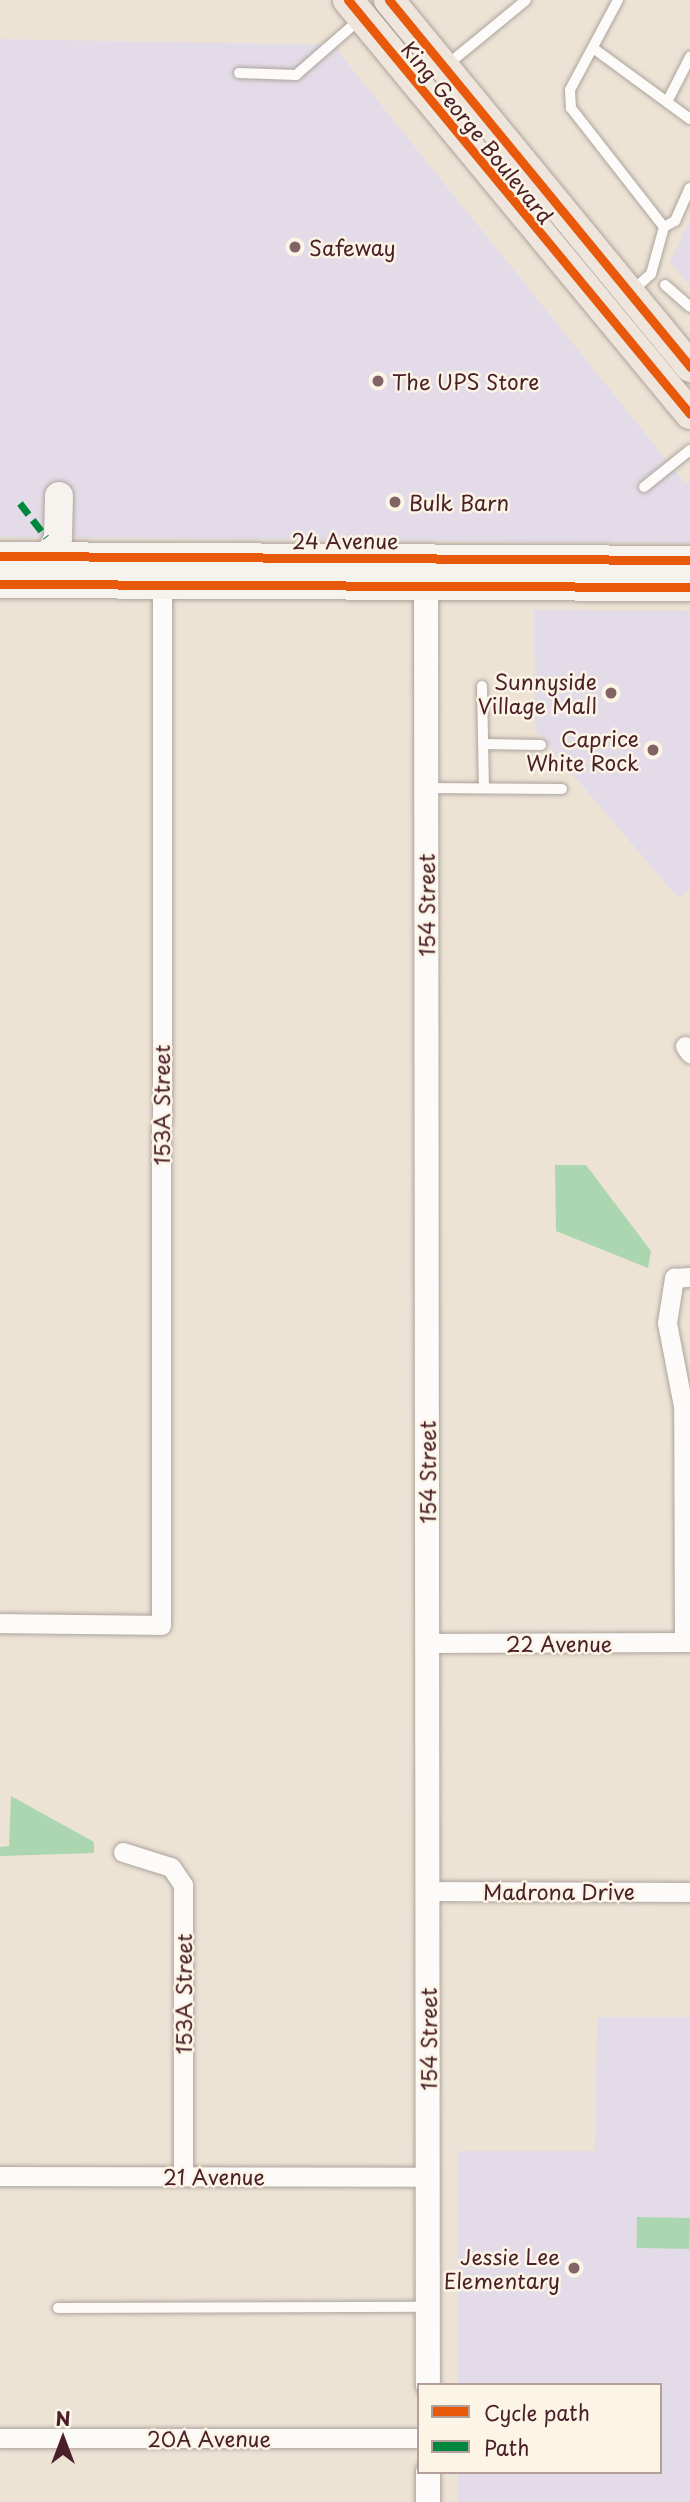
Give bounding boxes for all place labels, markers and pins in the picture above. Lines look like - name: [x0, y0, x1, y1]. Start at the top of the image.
- place label: Safeway: [309, 234, 396, 260]
- marker: Safeway: [287, 239, 303, 255]
- place label: The UPS Store: [392, 368, 539, 394]
- marker: The UPS Store: [370, 373, 386, 389]
- place label: Bulk Barn: [409, 489, 510, 515]
- marker: Bulk Barn: [387, 494, 403, 510]
- place label: Sunnyside Village Mall: [478, 668, 597, 718]
- marker: Sunnyside Village Mall: [603, 685, 619, 701]
- place label: Caprice White Rock: [526, 725, 639, 775]
- marker: Caprice White Rock: [645, 742, 661, 758]
- place label: Jessie Lee Elementary: [444, 2243, 560, 2293]
- marker: Jessie Lee Elementary: [566, 2260, 582, 2276]

